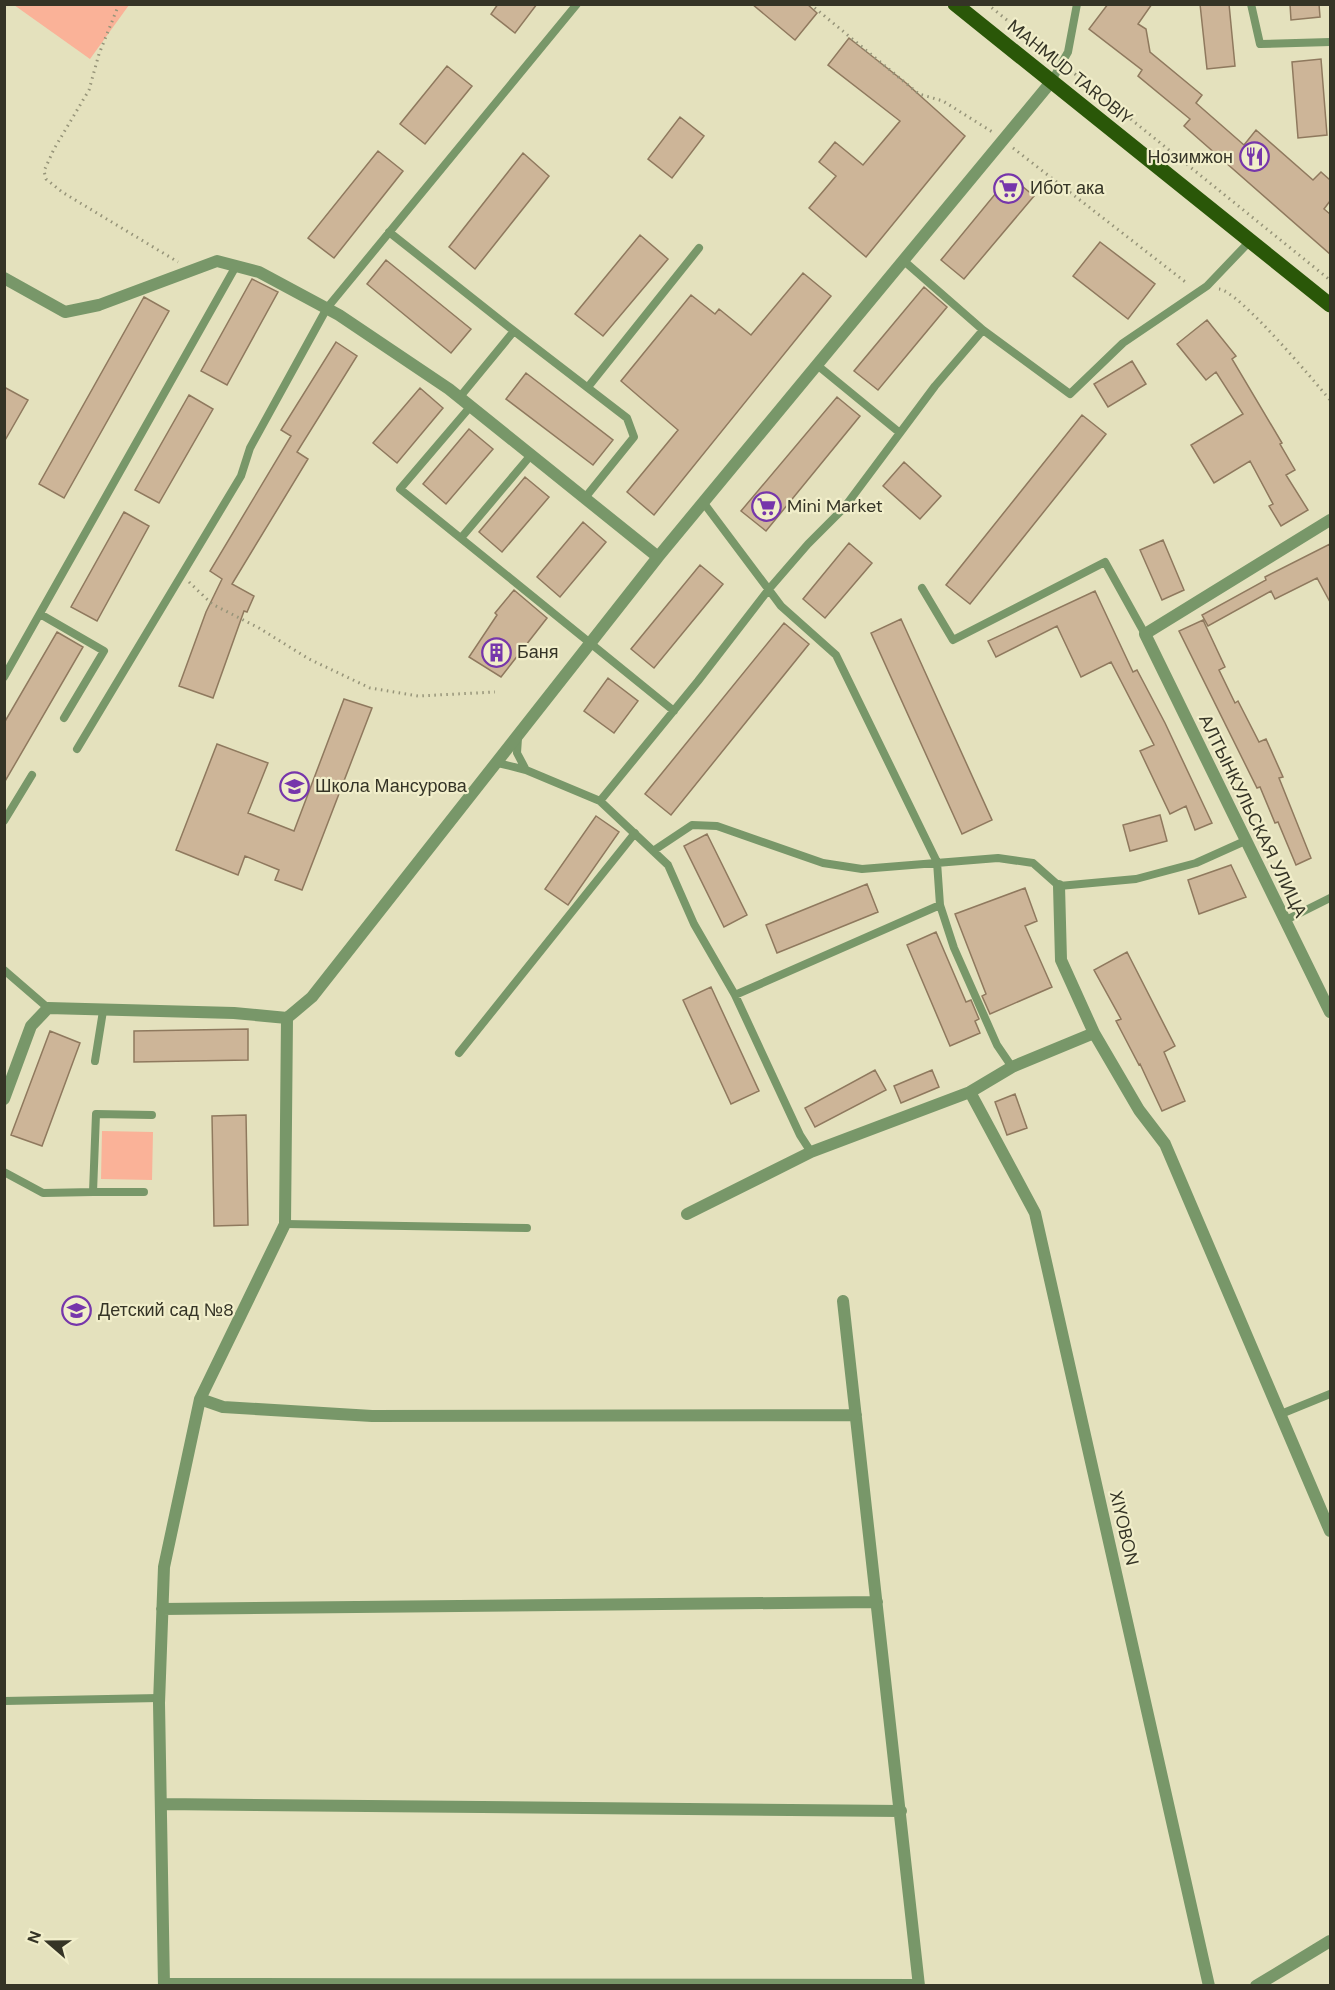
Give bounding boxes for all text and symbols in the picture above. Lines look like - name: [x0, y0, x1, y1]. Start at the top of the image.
- street label: MAHMUD TAROBIY: [1003, 14, 1138, 130]
- restaurant icon: Нозимжон: [1238, 141, 1270, 173]
- place label: Нозимжон: [1148, 145, 1233, 169]
- supermarket icon: Ибот ака: [993, 172, 1025, 204]
- place label: Ибот ака: [1030, 176, 1105, 200]
- supermarket icon: Mini Market: [750, 490, 782, 522]
- place label: Mini Market: [787, 494, 883, 518]
- building icon: Баня: [480, 636, 512, 668]
- place label: Баня: [517, 640, 559, 664]
- street label: АЛТЫНКУЛЬСКАЯ УЛИЦА: [1193, 710, 1313, 922]
- school or university icon: Школа Мансурова: [278, 770, 310, 802]
- place label: Школа Мансурова: [315, 774, 468, 798]
- school or university icon: Детский сад №8: [61, 1294, 93, 1326]
- place label: Детский сад №8: [98, 1298, 234, 1322]
- street label: XIYOBON: [1104, 1488, 1144, 1568]
- north arrow: [18, 1912, 78, 1972]
- text: N: [23, 1928, 46, 1946]

